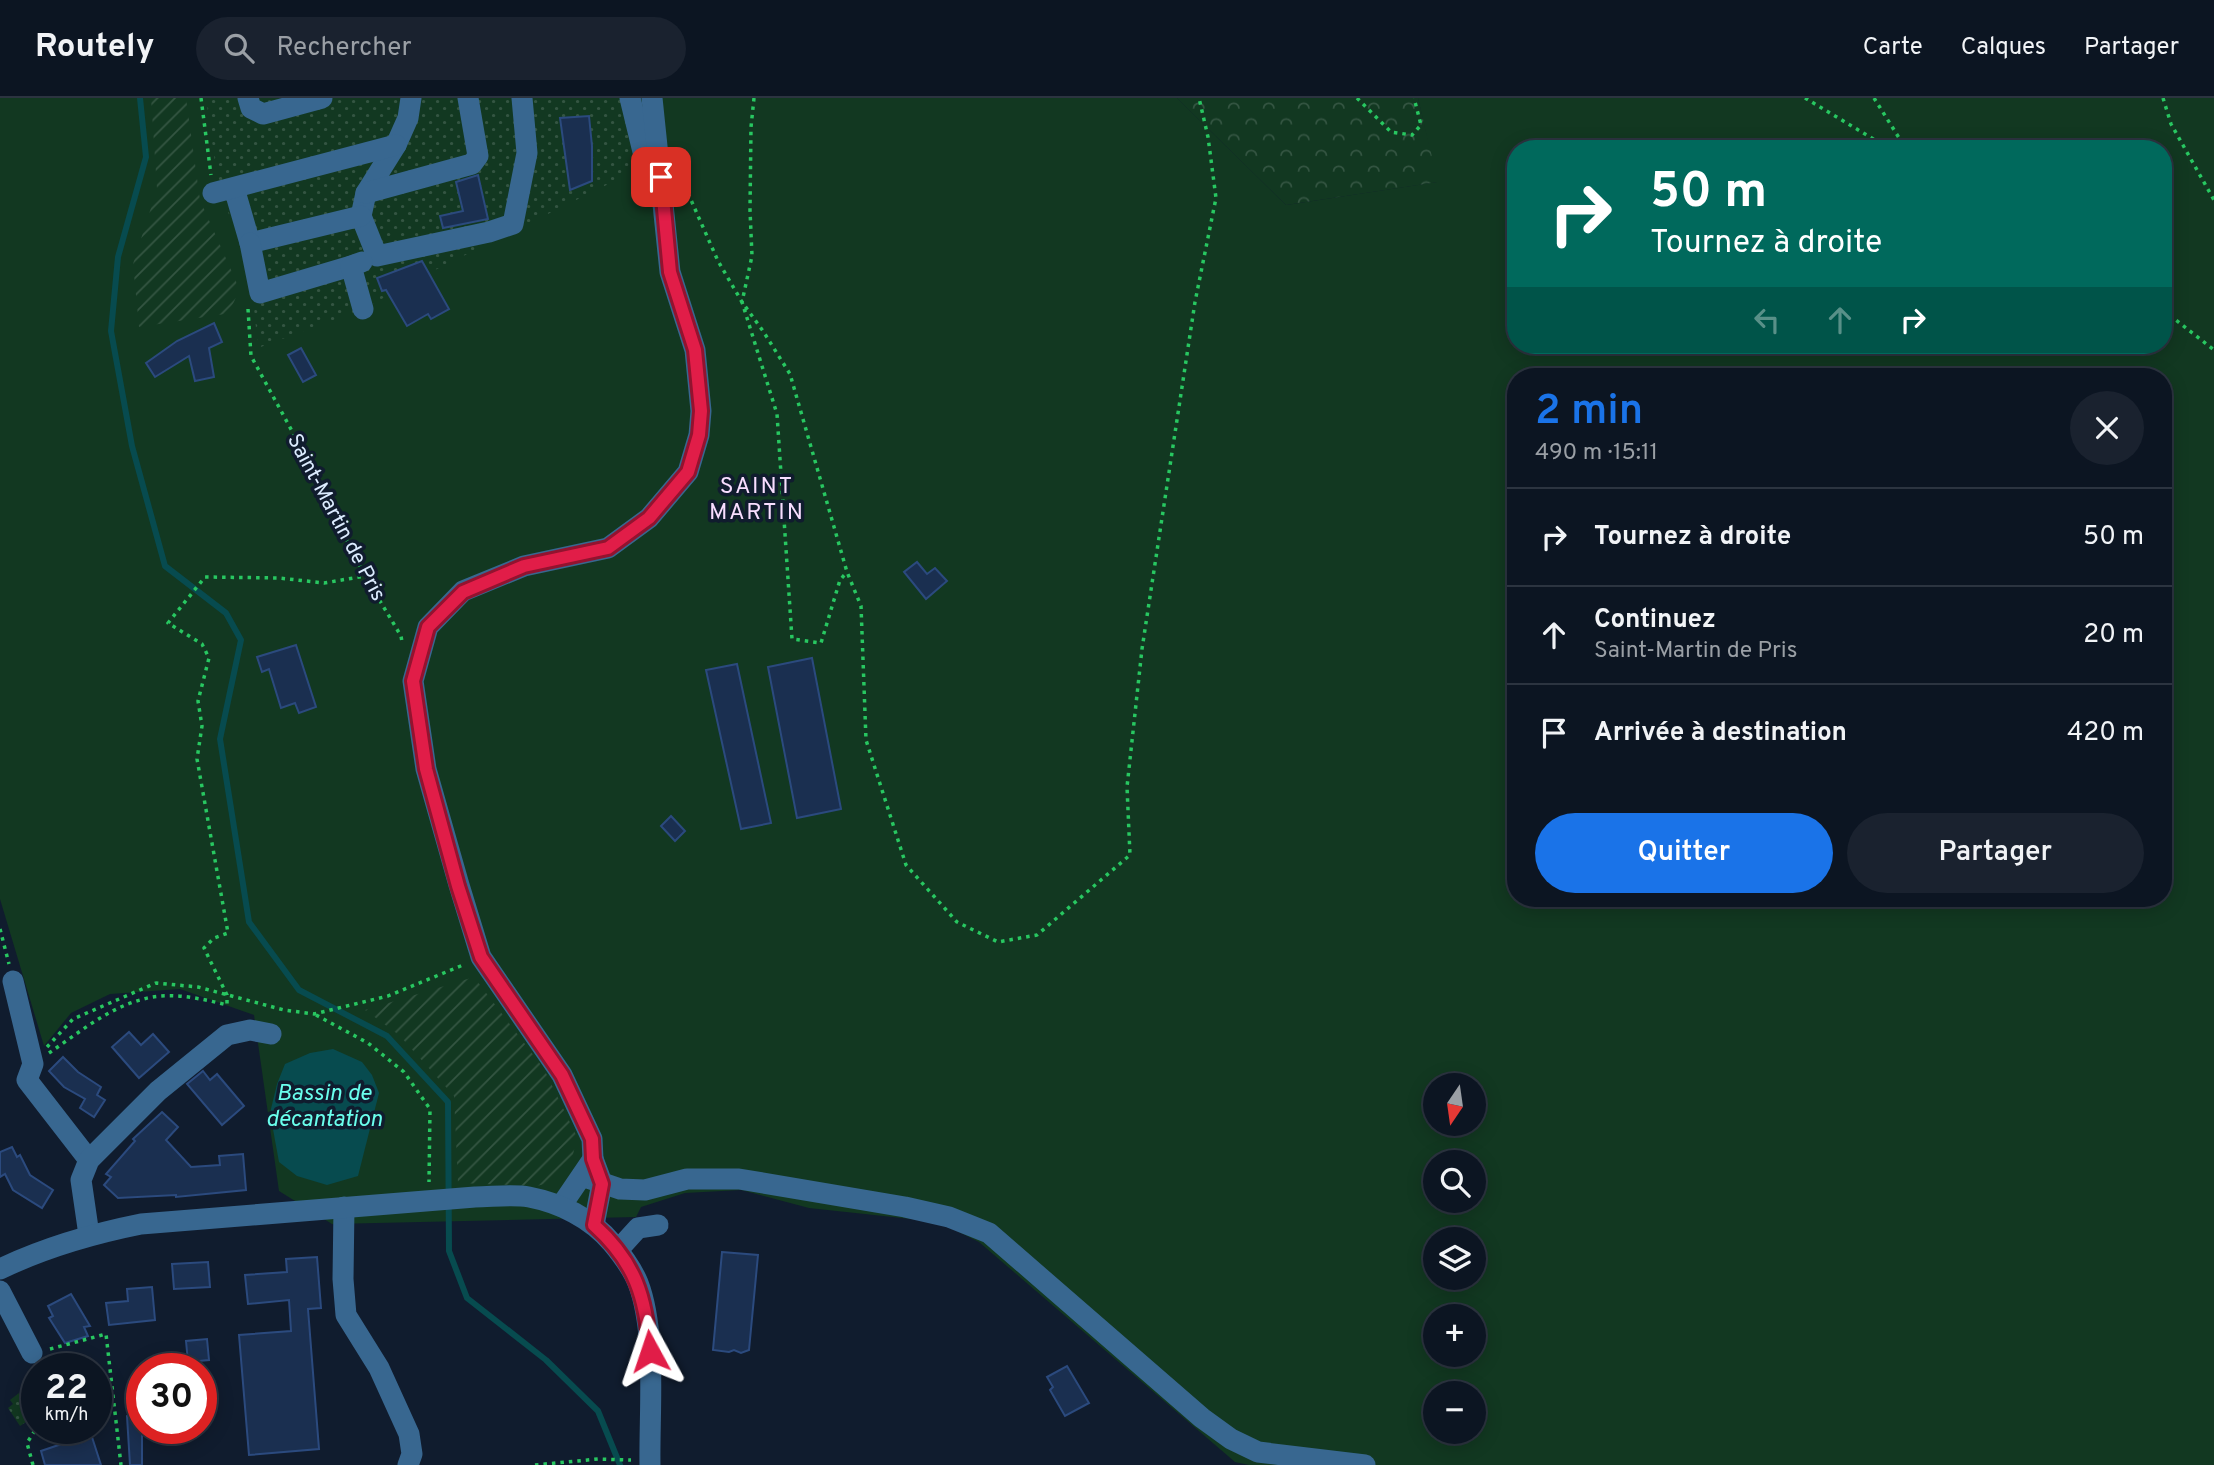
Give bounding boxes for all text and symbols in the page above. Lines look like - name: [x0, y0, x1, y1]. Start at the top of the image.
- search box: [196, 17, 686, 80]
- text: Routely: [35, 27, 154, 69]
- icon: search: [220, 29, 258, 67]
- text: Rechercher: [276, 32, 412, 65]
- text: Carte: [1863, 33, 1923, 63]
- text: Calques: [1961, 33, 2046, 63]
- text: Partager: [2084, 33, 2179, 63]
- pin: [631, 147, 691, 207]
- icon: arrive: [642, 158, 680, 196]
- text: 50 m: [1650, 163, 1767, 225]
- icon: right: [1535, 168, 1626, 259]
- text: Tournez à droite: [1650, 224, 1882, 264]
- icon: left: [1748, 301, 1786, 339]
- icon: ahead: [1821, 301, 1859, 339]
- icon: right: [1894, 301, 1932, 339]
- text: 2 min: [1535, 386, 1643, 439]
- button: close: [2070, 391, 2144, 465]
- street label: Saint-Martin de Pris: [280, 429, 391, 606]
- text: 490 m · 15:11: [1535, 439, 1658, 468]
- district label: SAINT MARTIN: [709, 473, 805, 528]
- icon: right: [1535, 518, 1573, 556]
- text: Tournez à droite: [1594, 521, 1791, 554]
- text: 50 m: [2083, 521, 2144, 554]
- text: Continuez: [1594, 604, 1716, 637]
- icon: ahead: [1535, 616, 1573, 654]
- text: 20 m: [2083, 619, 2144, 652]
- text: Saint-Martin de Pris: [1594, 637, 1797, 666]
- icon: arrive: [1535, 714, 1573, 752]
- text: Arrivée à destination: [1594, 717, 1847, 750]
- text: 420 m: [2067, 717, 2144, 750]
- button: Quitter: [1535, 813, 1833, 893]
- button: Partager: [1847, 813, 2144, 893]
- north arrow: [1423, 1073, 1486, 1136]
- map controls: [1423, 1073, 1486, 1444]
- water label: Bassin de décantation: [266, 1080, 383, 1135]
- button: search: [1423, 1150, 1486, 1213]
- button: layers: [1423, 1227, 1486, 1290]
- button: +: [1423, 1304, 1486, 1367]
- position arrow: [613, 1314, 687, 1388]
- speed limit sign: 30: [126, 1353, 217, 1444]
- text: 22: [45, 1367, 88, 1411]
- button: −: [1423, 1381, 1486, 1444]
- text: km/h: [45, 1404, 88, 1427]

